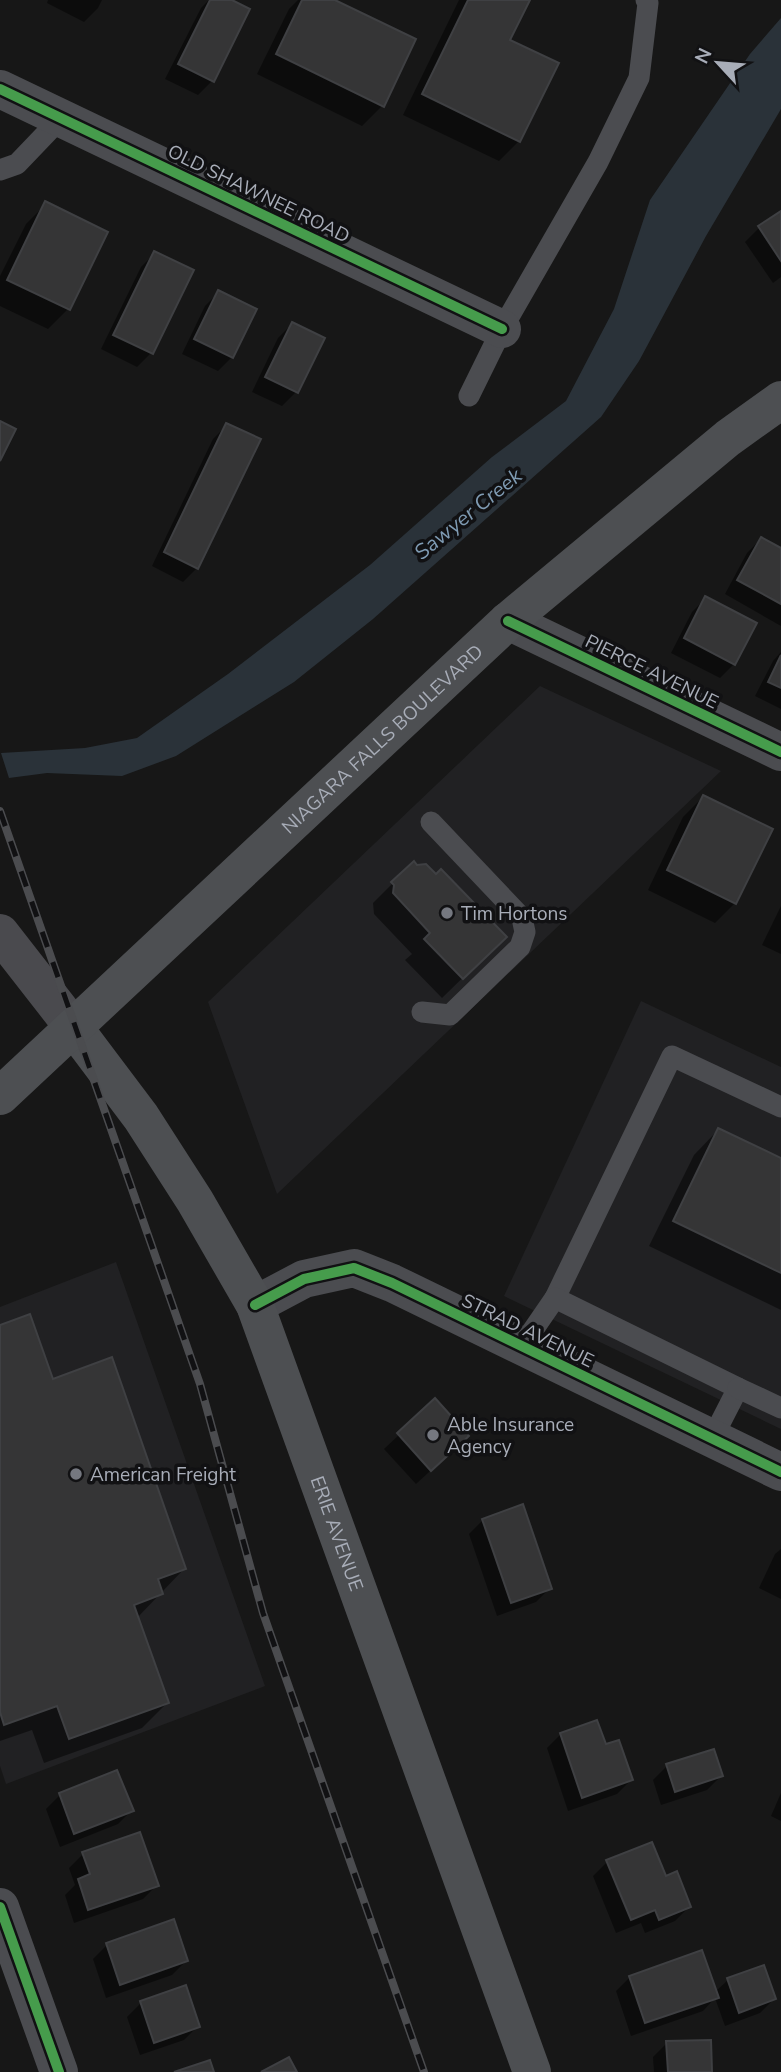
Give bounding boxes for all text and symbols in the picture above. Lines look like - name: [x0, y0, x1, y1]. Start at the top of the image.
- north arrow: [683, 28, 753, 98]
- text: N: [689, 44, 718, 68]
- street label: OLD SHAWNEE ROAD: [163, 138, 354, 249]
- water label: Sawyer Creek: [408, 462, 528, 566]
- street label: PIERCE AVENUE: [581, 628, 723, 715]
- street label: NIAGARA FALLS BOULEVARD: [276, 639, 489, 840]
- place label: Tim Hortons: [461, 901, 567, 927]
- marker: Tim Hortons: [439, 905, 455, 921]
- street label: STRAD AVENUE: [457, 1288, 598, 1374]
- place label: Able Insurance Agency: [447, 1412, 574, 1460]
- marker: Able Insurance Agency: [425, 1427, 441, 1443]
- place label: American Freight: [90, 1462, 236, 1488]
- marker: American Freight: [68, 1466, 84, 1482]
- street label: ERIE AVENUE: [304, 1472, 369, 1595]

